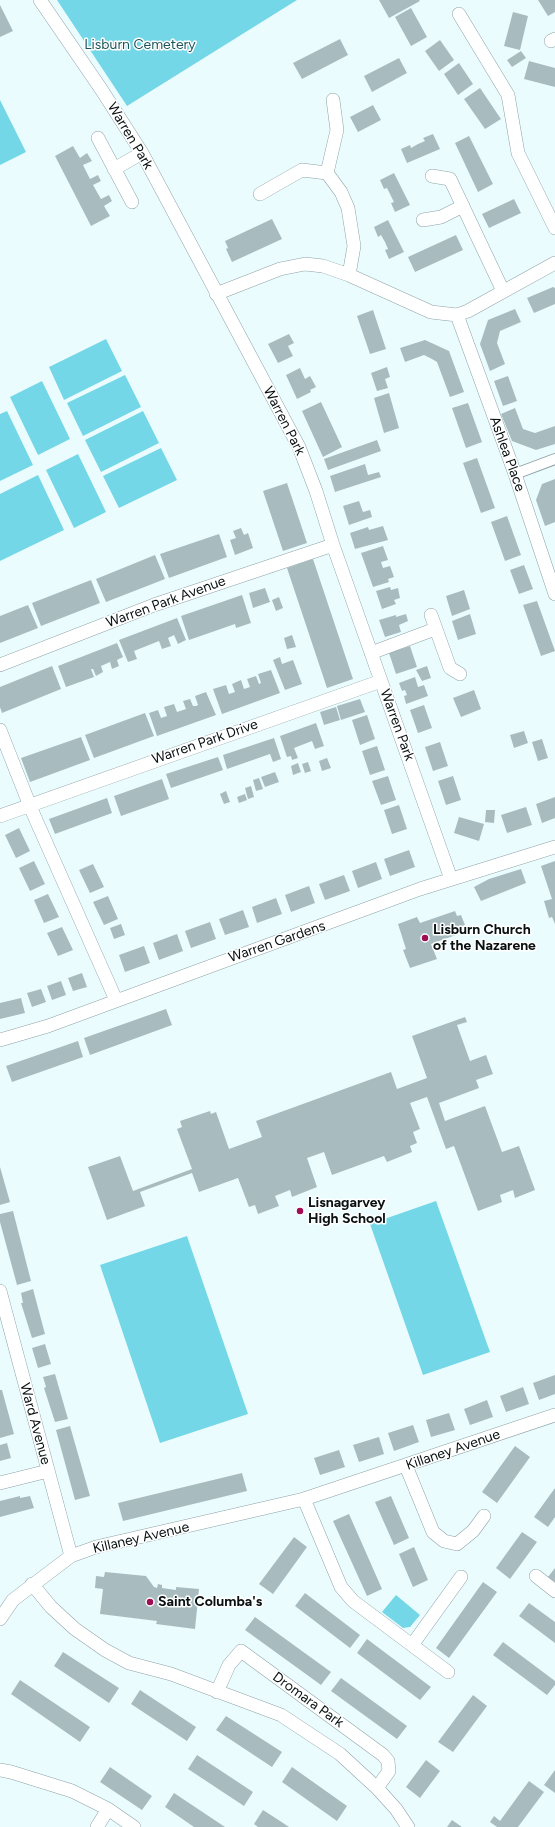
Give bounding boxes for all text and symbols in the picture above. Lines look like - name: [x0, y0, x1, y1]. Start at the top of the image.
- park label: Lisburn Cemetery: [84, 37, 196, 53]
- street label: Warren Park: [103, 100, 157, 172]
- street label: Warren Park: [259, 384, 309, 458]
- street label: Ashlea Place: [486, 414, 528, 494]
- street label: Warren Park Avenue: [104, 573, 228, 631]
- street label: Warren Park: [376, 687, 418, 763]
- street label: Warren Park Drive: [150, 716, 260, 768]
- street label: Warren Gardens: [226, 918, 328, 966]
- place label: Lisburn Church of the Nazarene: [433, 922, 536, 954]
- marker: Lisburn Church of the Nazarene: [420, 933, 430, 943]
- place label: Lisnagarvey High School: [308, 1195, 386, 1228]
- marker: Lisnagarvey High School: [295, 1206, 305, 1216]
- street label: Ward Avenue: [16, 1381, 54, 1467]
- street label: Killaney Avenue: [404, 1426, 502, 1474]
- street label: Killaney Avenue: [91, 1519, 191, 1557]
- place label: Saint Columba's: [158, 1594, 262, 1610]
- marker: Saint Columba's: [145, 1597, 155, 1607]
- street label: Dromara Park: [269, 1669, 347, 1731]

